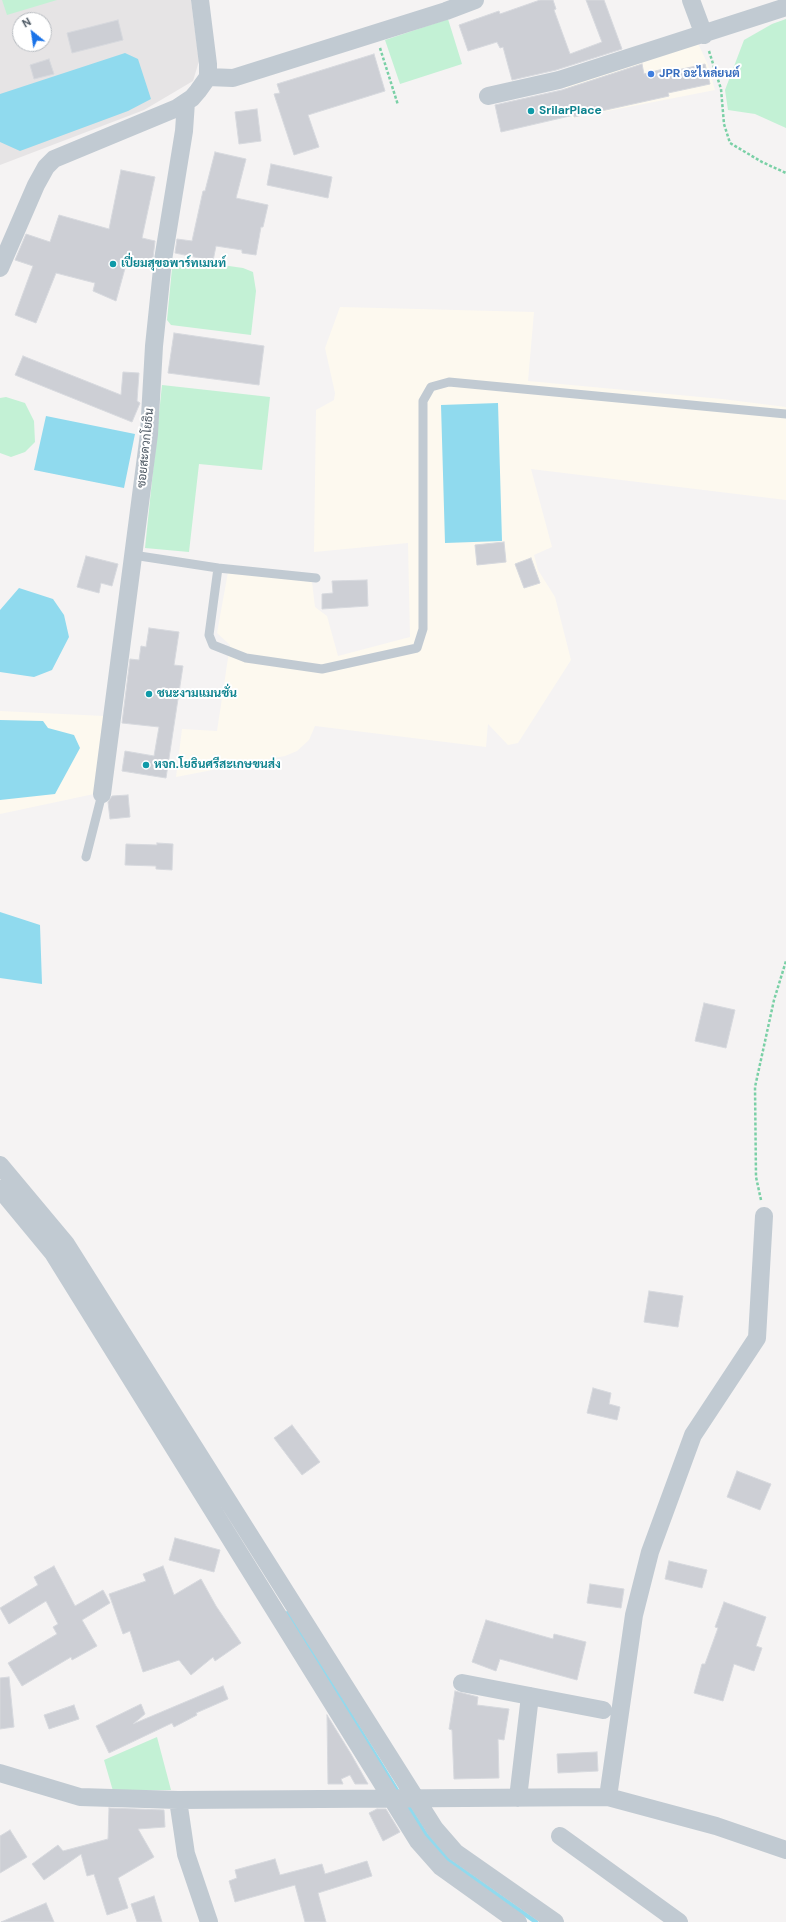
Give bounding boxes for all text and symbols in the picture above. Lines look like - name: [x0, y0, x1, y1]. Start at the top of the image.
- north arrow: [12, 12, 52, 52]
- text: N: [20, 14, 33, 31]
- place label: JPR อะไหล่ยนต์: [659, 67, 740, 81]
- marker: JPR อะไหล่ยนต์: [646, 69, 656, 79]
- place label: SrilarPlace: [539, 104, 602, 118]
- marker: SrilarPlace: [526, 106, 536, 116]
- place label: เปี่ยมสุขอพาร์ทเมนท์: [121, 257, 226, 271]
- marker: เปี่ยมสุขอพาร์ทเมนท์: [108, 259, 118, 269]
- street label: ซอยสะดวกโยธิน: [135, 407, 157, 489]
- place label: ชนะงามแมนชั่น: [157, 687, 237, 701]
- marker: ชนะงามแมนชั่น: [144, 689, 154, 699]
- place label: หจก.โยธินศรีสะเกษขนส่ง: [154, 758, 281, 772]
- marker: หจก.โยธินศรีสะเกษขนส่ง: [141, 760, 151, 770]

